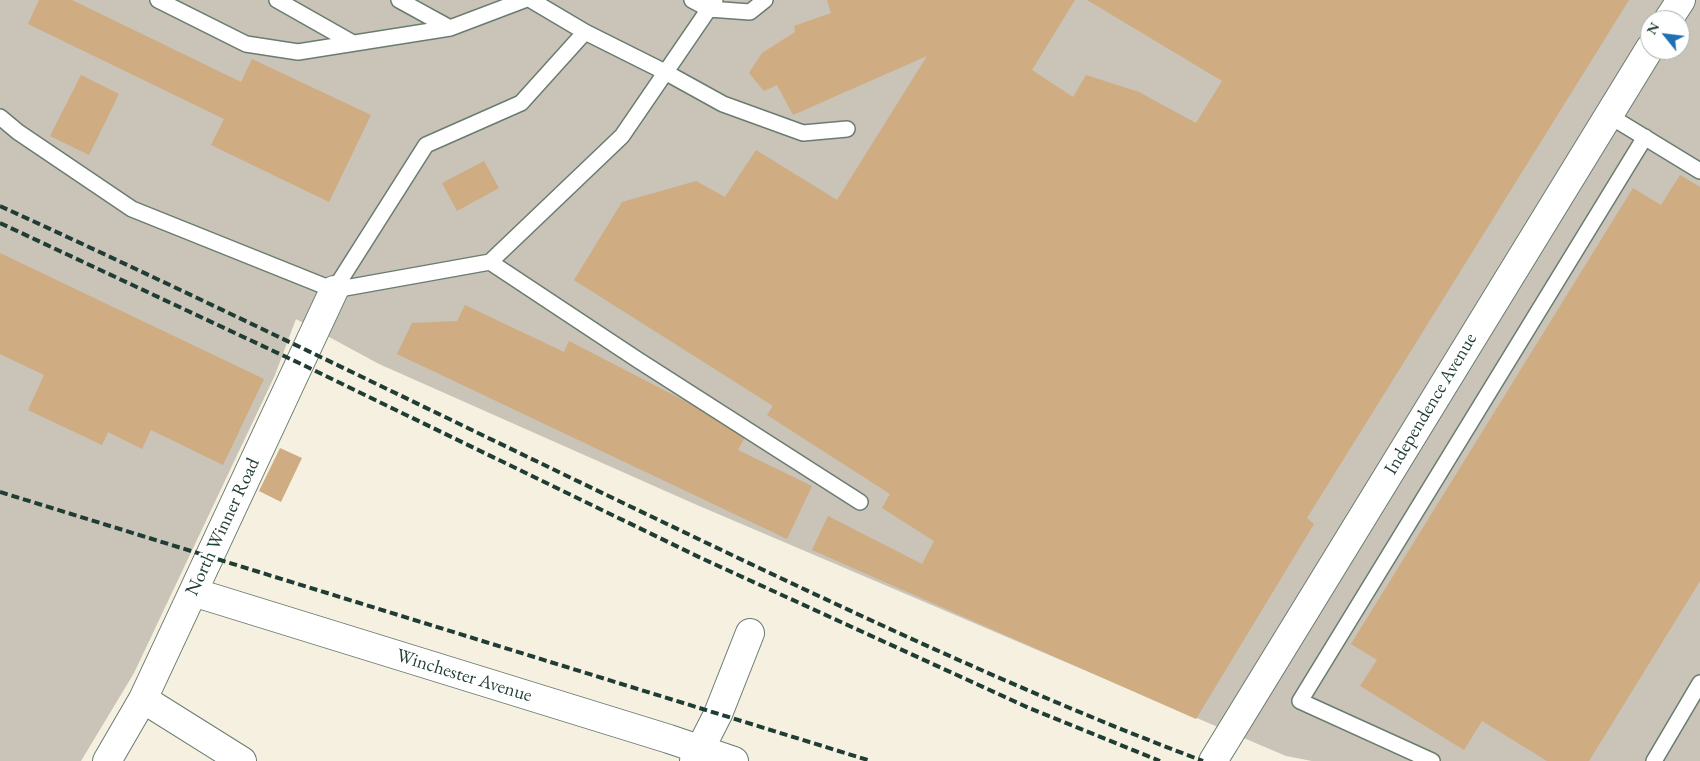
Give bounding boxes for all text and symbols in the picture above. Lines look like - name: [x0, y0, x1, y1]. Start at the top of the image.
- north arrow: [1640, 10, 1690, 60]
- text: N: [1642, 19, 1663, 38]
- street label: Independence Avenue: [1380, 329, 1482, 479]
- street label: North Winner Road: [181, 454, 265, 600]
- street label: Winchester Avenue: [393, 645, 535, 707]

